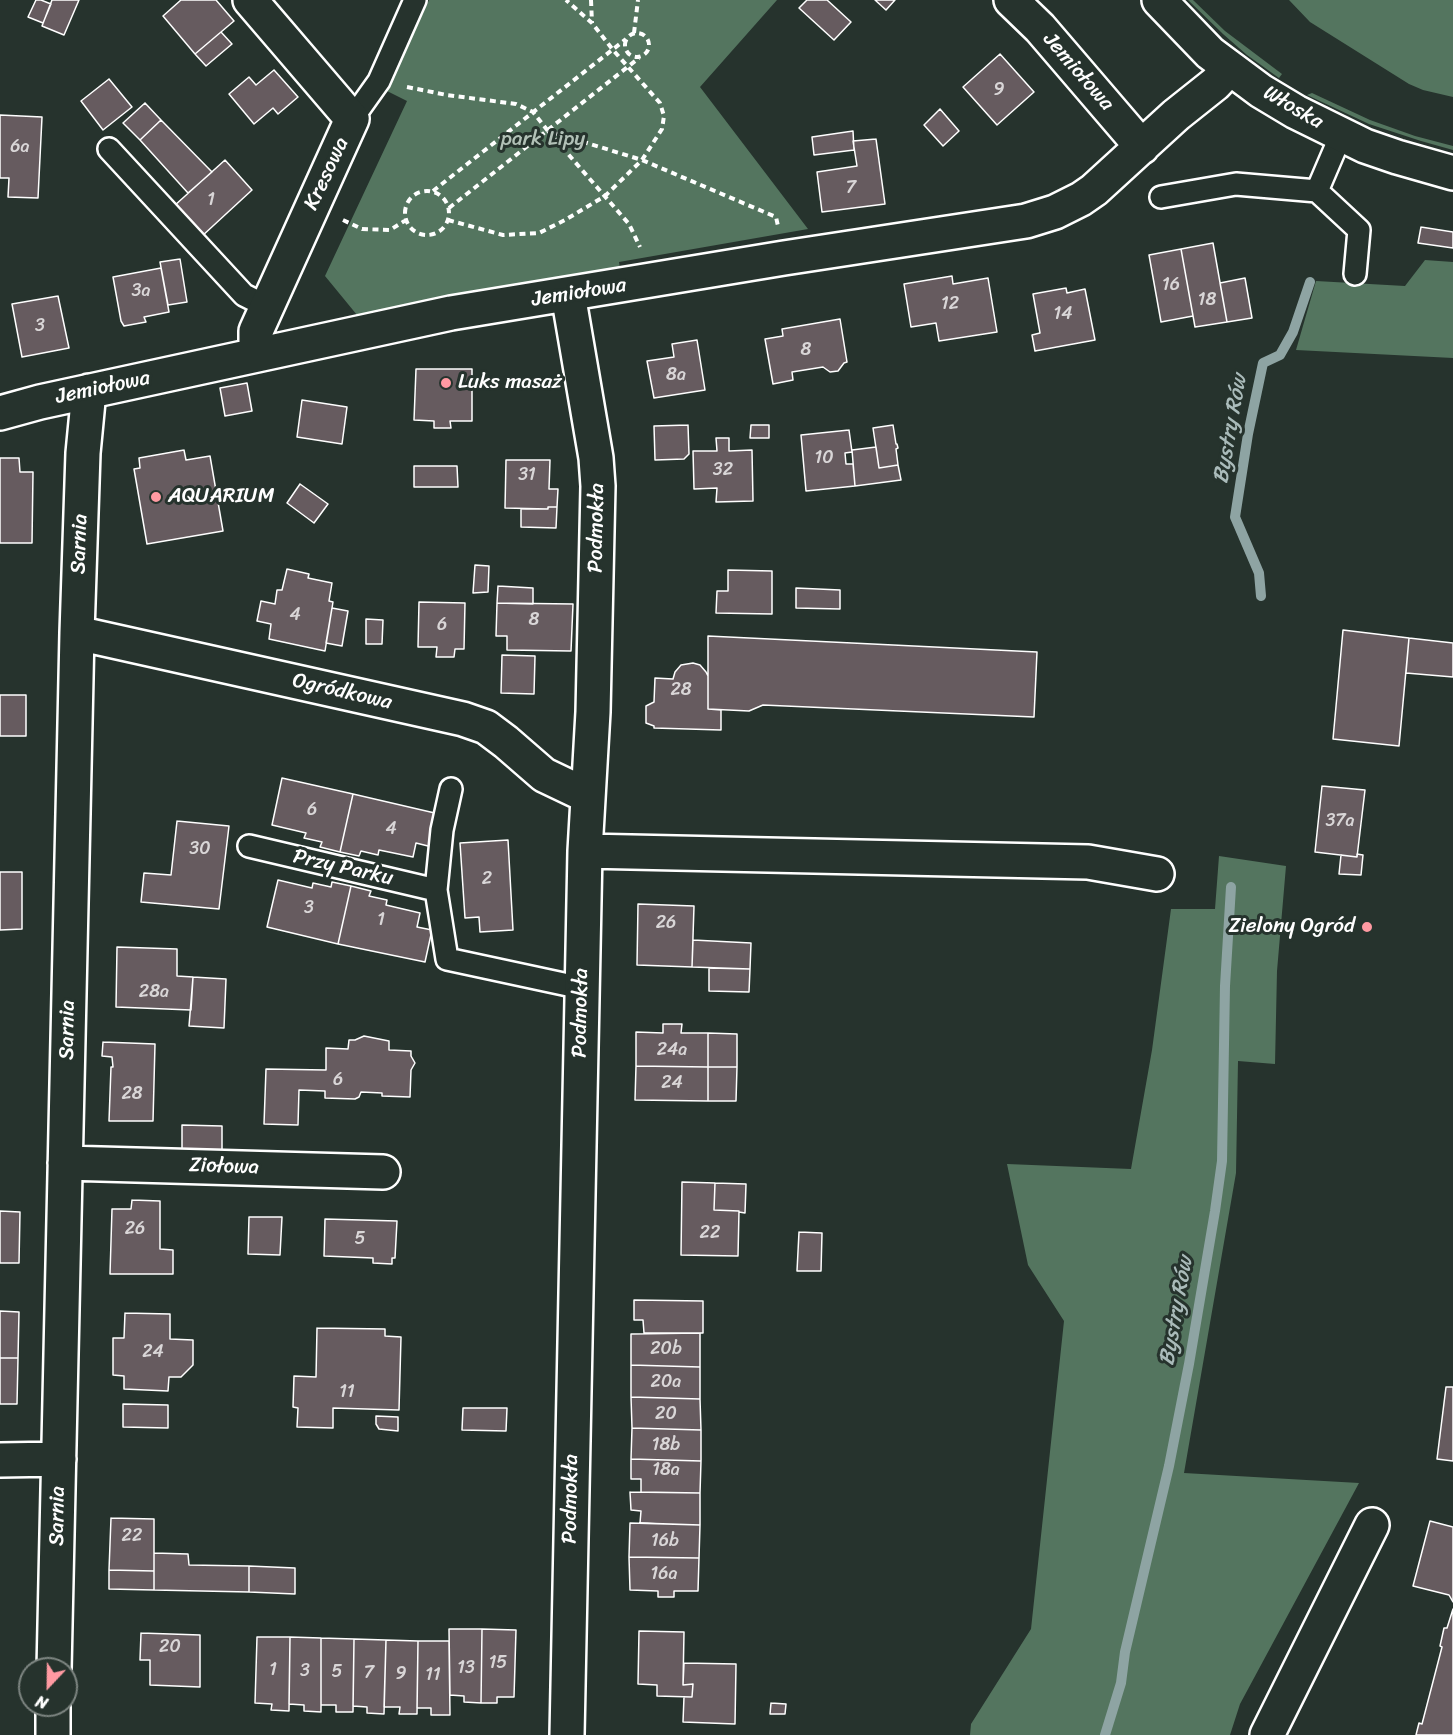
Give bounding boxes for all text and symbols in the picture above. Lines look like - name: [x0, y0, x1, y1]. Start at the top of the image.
- street label: Jemiołowa: [1037, 28, 1119, 116]
- house number: 9: [993, 79, 1005, 101]
- street label: Włoska: [1259, 81, 1327, 135]
- park label: park Lipy: [501, 127, 585, 153]
- street label: Kresowa: [299, 134, 355, 214]
- house number: 6a: [10, 136, 30, 158]
- house number: 7: [846, 177, 856, 199]
- house number: 1: [207, 189, 215, 211]
- street label: Jemiołowa: [530, 273, 628, 313]
- house number: 16: [1162, 274, 1180, 296]
- house number: 3a: [132, 280, 150, 302]
- house number: 18: [1198, 289, 1216, 311]
- house number: 12: [941, 293, 959, 315]
- house number: 14: [1054, 303, 1072, 325]
- house number: 3: [35, 315, 45, 337]
- house number: 8: [801, 339, 811, 361]
- house number: 8a: [666, 364, 686, 386]
- street label: Jemiołowa: [54, 366, 152, 410]
- place label: Luks masaż: [458, 370, 562, 396]
- water label: Bystry Rów: [1208, 372, 1254, 486]
- marker: Luks masaż: [439, 376, 453, 390]
- house number: 10: [814, 447, 834, 469]
- house number: 32: [713, 459, 733, 481]
- house number: 31: [518, 464, 536, 486]
- street label: Podmokła: [584, 483, 610, 573]
- place label: AQUARIUM: [168, 484, 275, 510]
- marker: AQUARIUM: [149, 490, 163, 504]
- street label: Sarnia: [66, 514, 94, 574]
- house number: 4: [289, 604, 301, 626]
- house number: 8: [529, 609, 539, 631]
- house number: 6: [437, 614, 447, 636]
- street label: Ogródkowa: [290, 668, 394, 716]
- house number: 28: [670, 679, 692, 701]
- house number: 6: [307, 799, 317, 821]
- house number: 37a: [1325, 810, 1355, 832]
- house number: 4: [385, 818, 397, 840]
- house number: 30: [189, 838, 211, 860]
- street label: Przy Parku: [291, 844, 395, 892]
- house number: 2: [482, 868, 492, 890]
- house number: 3: [304, 897, 314, 919]
- house number: 1: [377, 909, 385, 931]
- house number: 26: [656, 912, 676, 934]
- place label: Zielony Ogród: [1229, 914, 1355, 940]
- marker: Zielony Ogród: [1360, 920, 1374, 934]
- street label: Podmokła: [568, 968, 594, 1058]
- house number: 28a: [139, 981, 169, 1003]
- street label: Sarnia: [55, 1000, 81, 1060]
- house number: 24a: [657, 1039, 687, 1061]
- house number: 6: [333, 1069, 343, 1091]
- house number: 24: [661, 1072, 683, 1094]
- house number: 28: [121, 1083, 143, 1105]
- street label: Ziołowa: [188, 1153, 260, 1181]
- house number: 26: [125, 1218, 145, 1240]
- house number: 22: [700, 1222, 720, 1244]
- house number: 5: [355, 1228, 365, 1250]
- water label: Bystry Rów: [1154, 1254, 1200, 1368]
- house number: 20b: [650, 1338, 682, 1360]
- house number: 24: [142, 1341, 164, 1363]
- house number: 20a: [651, 1371, 681, 1393]
- house number: 11: [339, 1381, 355, 1403]
- house number: 20: [655, 1403, 677, 1425]
- house number: 18b: [652, 1434, 680, 1456]
- street label: Podmokła: [558, 1454, 584, 1544]
- house number: 18a: [652, 1459, 680, 1481]
- street label: Sarnia: [45, 1486, 71, 1546]
- house number: 22: [122, 1525, 142, 1547]
- house number: 16b: [651, 1530, 679, 1552]
- house number: 16a: [651, 1563, 677, 1585]
- house number: 20: [159, 1636, 181, 1658]
- house number: 15: [489, 1652, 507, 1674]
- north arrow: [18, 1657, 78, 1717]
- house number: 13: [457, 1657, 475, 1679]
- house number: 1: [269, 1659, 277, 1681]
- house number: 3: [300, 1660, 310, 1682]
- house number: 5: [332, 1661, 342, 1683]
- house number: 7: [364, 1662, 374, 1684]
- house number: 9: [395, 1663, 407, 1685]
- house number: 11: [425, 1664, 441, 1686]
- text: N: [31, 1687, 52, 1718]

